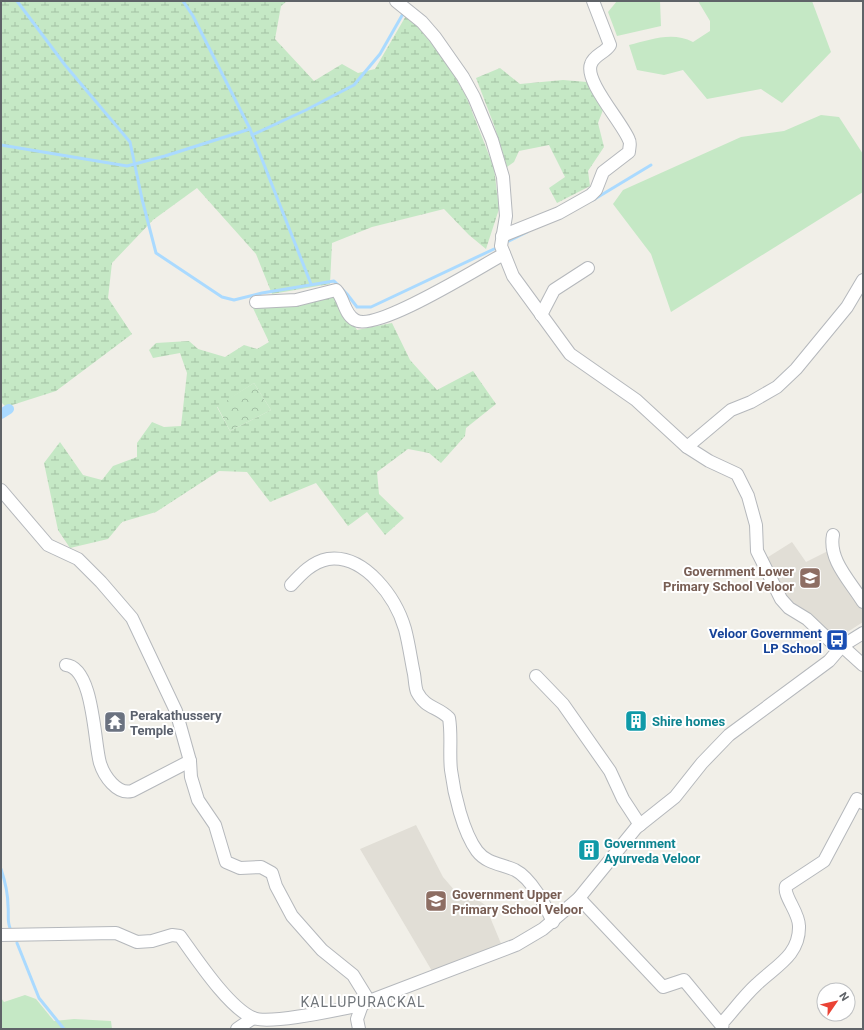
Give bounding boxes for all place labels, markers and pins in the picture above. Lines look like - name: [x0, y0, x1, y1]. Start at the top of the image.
- place label: Government Lower Primary School Veloor: [663, 564, 794, 594]
- school or university icon: Government Lower Primary School Veloor: [797, 565, 823, 591]
- place label: Veloor Government LP School: [709, 626, 823, 656]
- bus stop icon: Veloor Government LP School: [824, 627, 850, 653]
- place label: Perakathussery Temple: [130, 708, 222, 738]
- building icon: Shire homes: [623, 708, 649, 734]
- temple icon: Perakathussery Temple: [102, 709, 128, 735]
- place label: Shire homes: [652, 714, 726, 729]
- place label: Government Ayurveda Veloor: [604, 836, 700, 866]
- building icon: Government Ayurveda Veloor: [576, 837, 602, 863]
- place label: Government Upper Primary School Veloor: [452, 887, 583, 917]
- school or university icon: Government Upper Primary School Veloor: [423, 888, 449, 914]

